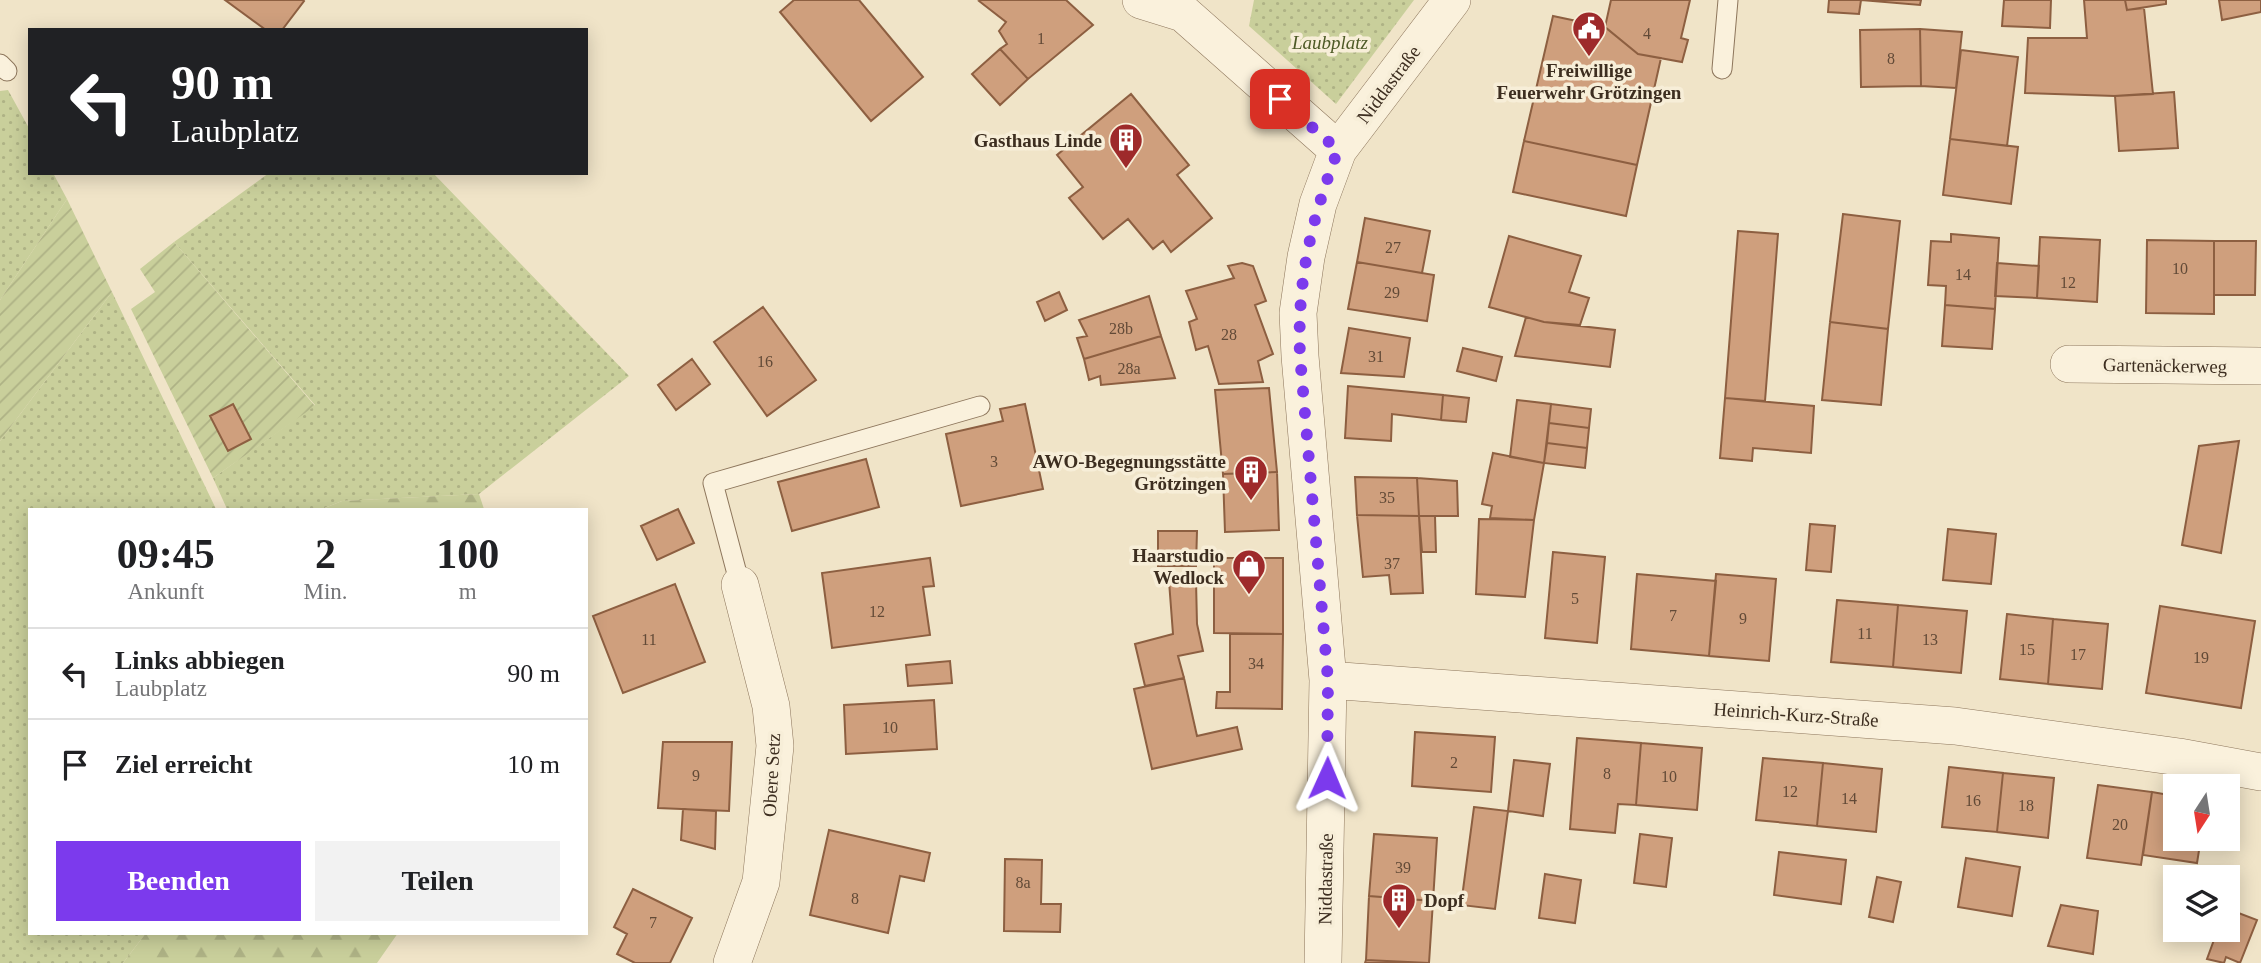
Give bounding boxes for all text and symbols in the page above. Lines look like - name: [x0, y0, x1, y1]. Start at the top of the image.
- public building icon: Freiwillige Feuerwehr Grötzingen: [1570, 9, 1608, 58]
- house number: 4: [1643, 25, 1651, 42]
- house number: 1: [1037, 30, 1045, 47]
- park label: Laubplatz: [1291, 32, 1369, 53]
- street label: Niddastraße: [1352, 41, 1424, 127]
- house number: 8: [1887, 50, 1895, 67]
- text: 90 m: [171, 55, 273, 110]
- icon: left: [56, 56, 147, 147]
- place label: Freiwillige Feuerwehr Grötzingen: [1497, 60, 1682, 103]
- pin: [1250, 69, 1310, 129]
- icon: arrive: [1261, 80, 1299, 118]
- text: Laubplatz: [171, 113, 299, 149]
- building icon: Gasthaus Linde: [1107, 121, 1145, 170]
- place label: Gasthaus Linde: [974, 130, 1102, 151]
- house number: 27: [1385, 239, 1401, 256]
- house number: 10: [2172, 260, 2188, 277]
- house number: 14: [1955, 266, 1971, 283]
- house number: 12: [2060, 274, 2076, 291]
- house number: 29: [1384, 284, 1400, 301]
- house number: 28b: [1109, 320, 1133, 337]
- house number: 28: [1221, 326, 1237, 343]
- house number: 31: [1368, 348, 1384, 365]
- house number: 16: [757, 353, 773, 370]
- street label: Gartenäckerweg: [2103, 354, 2228, 377]
- house number: 28a: [1117, 360, 1141, 377]
- place label: AWO-Begegnungsstätte Grötzingen: [1033, 451, 1226, 494]
- house number: 3: [990, 453, 998, 470]
- building icon: AWO-Begegnungsstätte Grötzingen: [1232, 453, 1270, 502]
- house number: 35: [1379, 489, 1395, 506]
- text: 09:45: [117, 531, 215, 577]
- text: 2: [315, 531, 336, 577]
- text: 100: [436, 531, 499, 577]
- place label: Haarstudio Wedlock: [1132, 545, 1224, 588]
- shop icon: Haarstudio Wedlock: [1230, 547, 1268, 596]
- house number: 37: [1384, 555, 1400, 572]
- text: Ankunft: [127, 579, 204, 604]
- text: Min.: [303, 579, 348, 604]
- text: m: [459, 579, 477, 604]
- house number: 5: [1571, 590, 1579, 607]
- house number: 12: [869, 603, 885, 620]
- house number: 7: [1669, 607, 1677, 624]
- house number: 9: [1739, 610, 1747, 627]
- house number: 11: [1857, 625, 1873, 642]
- house number: 11: [641, 631, 657, 648]
- house number: 13: [1922, 631, 1938, 648]
- house number: 15: [2019, 641, 2035, 658]
- text: Links abbiegen: [115, 646, 285, 675]
- house number: 17: [2070, 646, 2086, 663]
- house number: 19: [2193, 649, 2209, 666]
- icon: left: [56, 655, 94, 693]
- house number: 34: [1248, 655, 1264, 672]
- text: 90 m: [507, 659, 560, 688]
- text: Laubplatz: [115, 676, 207, 701]
- street label: Heinrich-Kurz-Straße: [1713, 698, 1879, 731]
- house number: 10: [882, 719, 898, 736]
- street label: Obere Setz: [759, 733, 784, 817]
- position arrow: [1290, 741, 1364, 815]
- icon: arrive: [56, 746, 94, 784]
- text: Ziel erreicht: [115, 750, 252, 779]
- text: 10 m: [507, 750, 560, 779]
- house number: 2: [1450, 754, 1458, 771]
- house number: 8: [1603, 765, 1611, 782]
- house number: 9: [692, 767, 700, 784]
- house number: 10: [1661, 768, 1677, 785]
- north arrow: [2163, 774, 2240, 850]
- map controls: [2163, 774, 2240, 942]
- house number: 12: [1782, 783, 1798, 800]
- house number: 14: [1841, 790, 1857, 807]
- house number: 16: [1965, 792, 1981, 809]
- house number: 18: [2018, 797, 2034, 814]
- house number: 20: [2112, 816, 2128, 833]
- street label: Niddastraße: [1314, 833, 1337, 925]
- button: Beenden: [56, 841, 301, 921]
- button: Teilen: [315, 841, 560, 921]
- house number: 39: [1395, 859, 1411, 876]
- button: layers: [2163, 865, 2240, 942]
- house number: 8a: [1015, 874, 1031, 891]
- building icon: Dopf: [1380, 881, 1418, 930]
- house number: 8: [851, 890, 859, 907]
- place label: Dopf: [1424, 890, 1465, 911]
- house number: 7: [649, 914, 657, 931]

